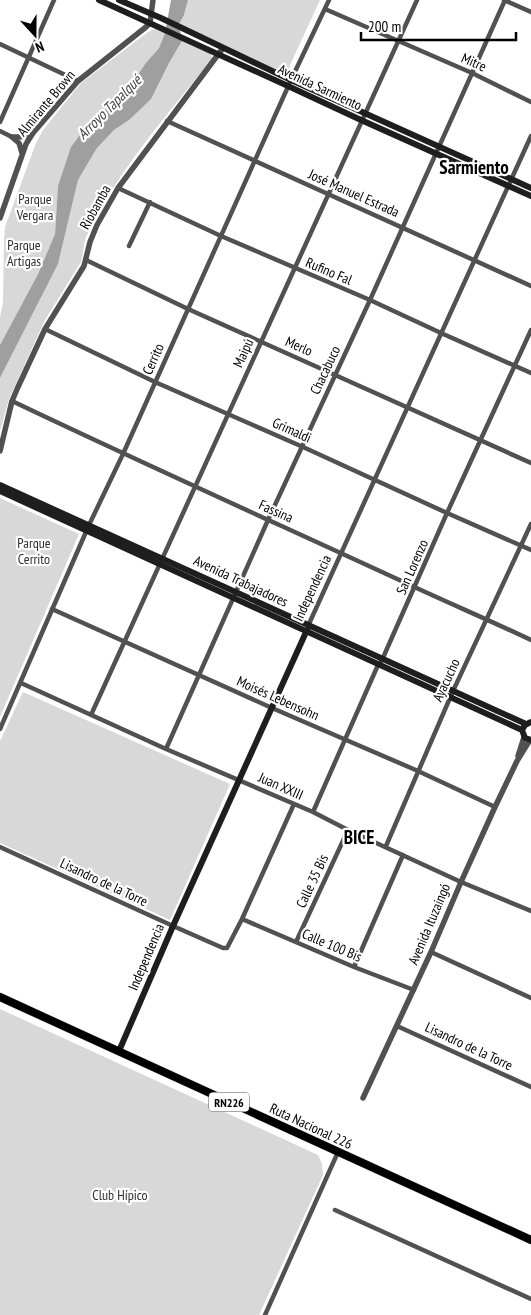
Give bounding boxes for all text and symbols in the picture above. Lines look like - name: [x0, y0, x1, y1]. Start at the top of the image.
- north arrow: [10, 10, 60, 60]
- scale bar: [361, 10, 516, 42]
- text: 200 m: [368, 17, 401, 36]
- text: N: [33, 37, 46, 57]
- street label: Mitre: [459, 49, 489, 75]
- street label: Avenida Sarmiento: [275, 60, 365, 114]
- street label: Almirante Brown: [13, 66, 79, 140]
- water label: Arroyo Tapalqué: [73, 70, 146, 143]
- district label: Sarmiento: [439, 155, 509, 179]
- street label: José Manuel Estrada: [305, 165, 402, 221]
- street label: Riobamba: [75, 182, 115, 232]
- park label: Parque Vergara: [16, 190, 53, 224]
- park label: Parque Artigas: [7, 236, 41, 270]
- street label: Rufino Fal: [303, 253, 356, 289]
- street label: Merlo: [283, 332, 315, 360]
- street label: Maipú: [229, 336, 257, 370]
- street label: Cerrito: [138, 341, 168, 377]
- street label: Chacabuco: [306, 343, 344, 397]
- street label: Grimaldi: [270, 413, 314, 447]
- street label: Fassina: [256, 496, 296, 526]
- park label: Parque Cerrito: [17, 534, 51, 568]
- street label: San Lorenzo: [392, 537, 432, 597]
- street label: Avenida Trabajadores: [191, 551, 291, 611]
- street label: Independencia: [289, 552, 335, 624]
- street label: Ayacucho: [428, 656, 464, 704]
- street label: Moisés Lebensohn: [234, 672, 322, 724]
- street label: Juan XXIII: [255, 768, 306, 804]
- district label: BICE: [344, 825, 374, 849]
- street label: Calle 35 Bis: [292, 851, 332, 911]
- street label: Lisandro de la Torre: [57, 854, 151, 910]
- street label: Avenida Ituzaingó: [404, 881, 454, 967]
- street label: Independencia: [124, 921, 168, 993]
- street label: Calle 100 Bis: [299, 924, 365, 966]
- street label: Lisandro de la Torre: [422, 1018, 516, 1074]
- road number: RN226: [209, 1092, 249, 1112]
- street label: Ruta Nacional 226: [267, 1099, 355, 1153]
- park label: Club Hípico: [92, 1186, 148, 1204]

